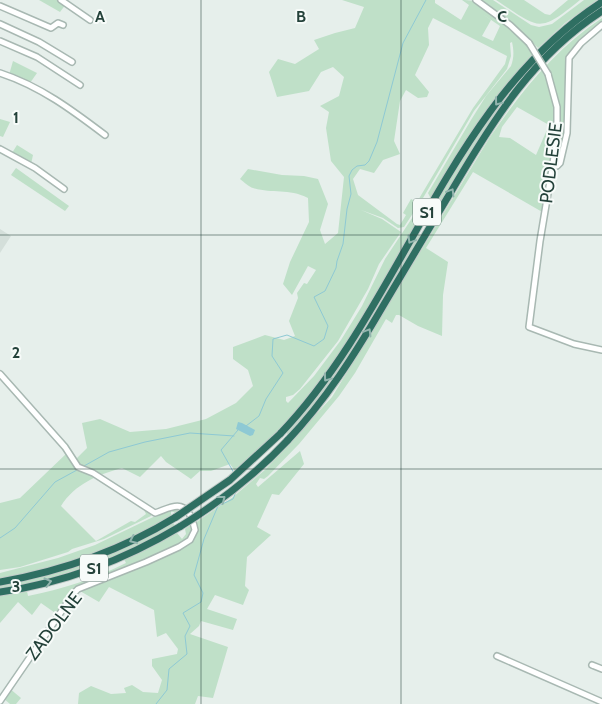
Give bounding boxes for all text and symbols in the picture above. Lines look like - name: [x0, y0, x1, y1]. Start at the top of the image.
- text: A: [95, 7, 105, 26]
- text: B: [296, 7, 306, 26]
- text: C: [497, 7, 507, 26]
- one-way arrow: [495, 96, 503, 105]
- text: 1: [13, 108, 19, 127]
- street label: PODLESIE: [535, 121, 567, 205]
- one-way arrow: [444, 188, 454, 197]
- road number: S1: [413, 198, 441, 226]
- one-way arrow: [408, 234, 418, 243]
- one-way arrow: [361, 328, 371, 337]
- text: 2: [12, 343, 20, 362]
- one-way arrow: [324, 372, 332, 381]
- one-way arrow: [216, 496, 225, 504]
- one-way arrow: [130, 534, 139, 544]
- road number: S1: [80, 554, 108, 582]
- text: 3: [12, 577, 20, 596]
- one-way arrow: [43, 577, 52, 588]
- street label: ZADOLNE: [21, 588, 87, 664]

